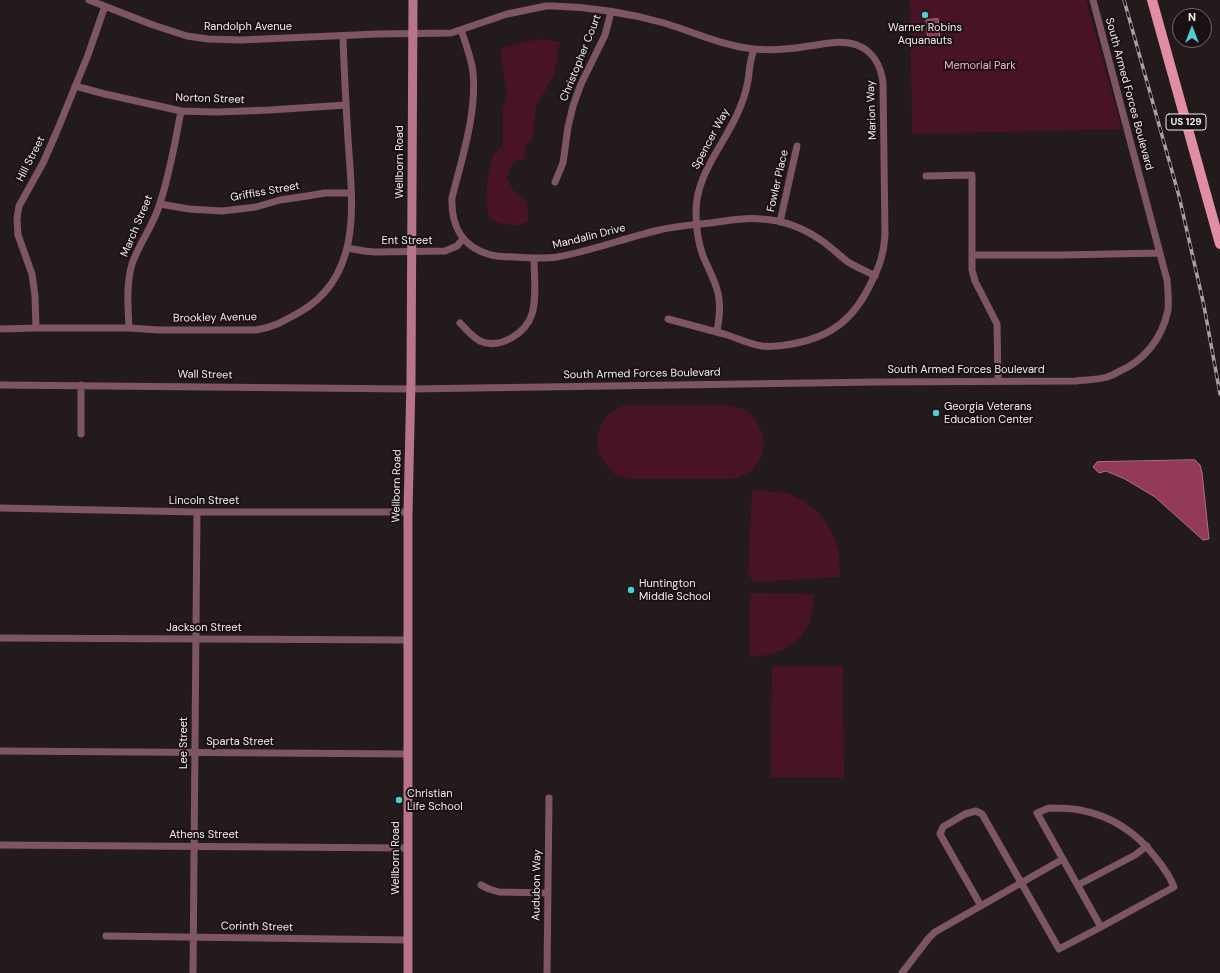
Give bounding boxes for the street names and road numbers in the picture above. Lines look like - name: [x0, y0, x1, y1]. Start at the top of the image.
- street label: Christopher Court: [558, 13, 604, 103]
- street label: South Armed Forces Boulevard: [1102, 16, 1156, 172]
- street label: Randolph Avenue: [204, 20, 292, 34]
- street label: Marion Way: [864, 80, 880, 140]
- street label: Norton Street: [175, 91, 245, 107]
- street label: Spencer Way: [689, 106, 733, 172]
- road number: US 129: [1166, 114, 1206, 130]
- street label: Wellborn Road: [393, 125, 407, 199]
- street label: Hill Street: [14, 134, 48, 184]
- street label: Fowler Place: [764, 149, 792, 213]
- street label: Griffiss Street: [229, 179, 301, 205]
- street label: March Street: [118, 193, 156, 259]
- street label: Mandalin Drive: [551, 222, 627, 252]
- street label: Ent Street: [382, 234, 432, 248]
- street label: Brookley Avenue: [173, 311, 257, 325]
- street label: South Armed Forces Boulevard: [887, 363, 1045, 377]
- street label: South Armed Forces Boulevard: [563, 366, 721, 382]
- street label: Wall Street: [177, 368, 233, 382]
- street label: Wellborn Road: [390, 449, 404, 523]
- street label: Lincoln Street: [169, 494, 239, 508]
- street label: Jackson Street: [166, 621, 242, 635]
- street label: Lee Street: [177, 717, 191, 769]
- street label: Sparta Street: [206, 735, 274, 749]
- street label: Wellborn Road: [389, 821, 403, 895]
- street label: Athens Street: [169, 828, 239, 842]
- street label: Audubon Way: [530, 849, 544, 921]
- street label: Corinth Street: [221, 920, 293, 934]

